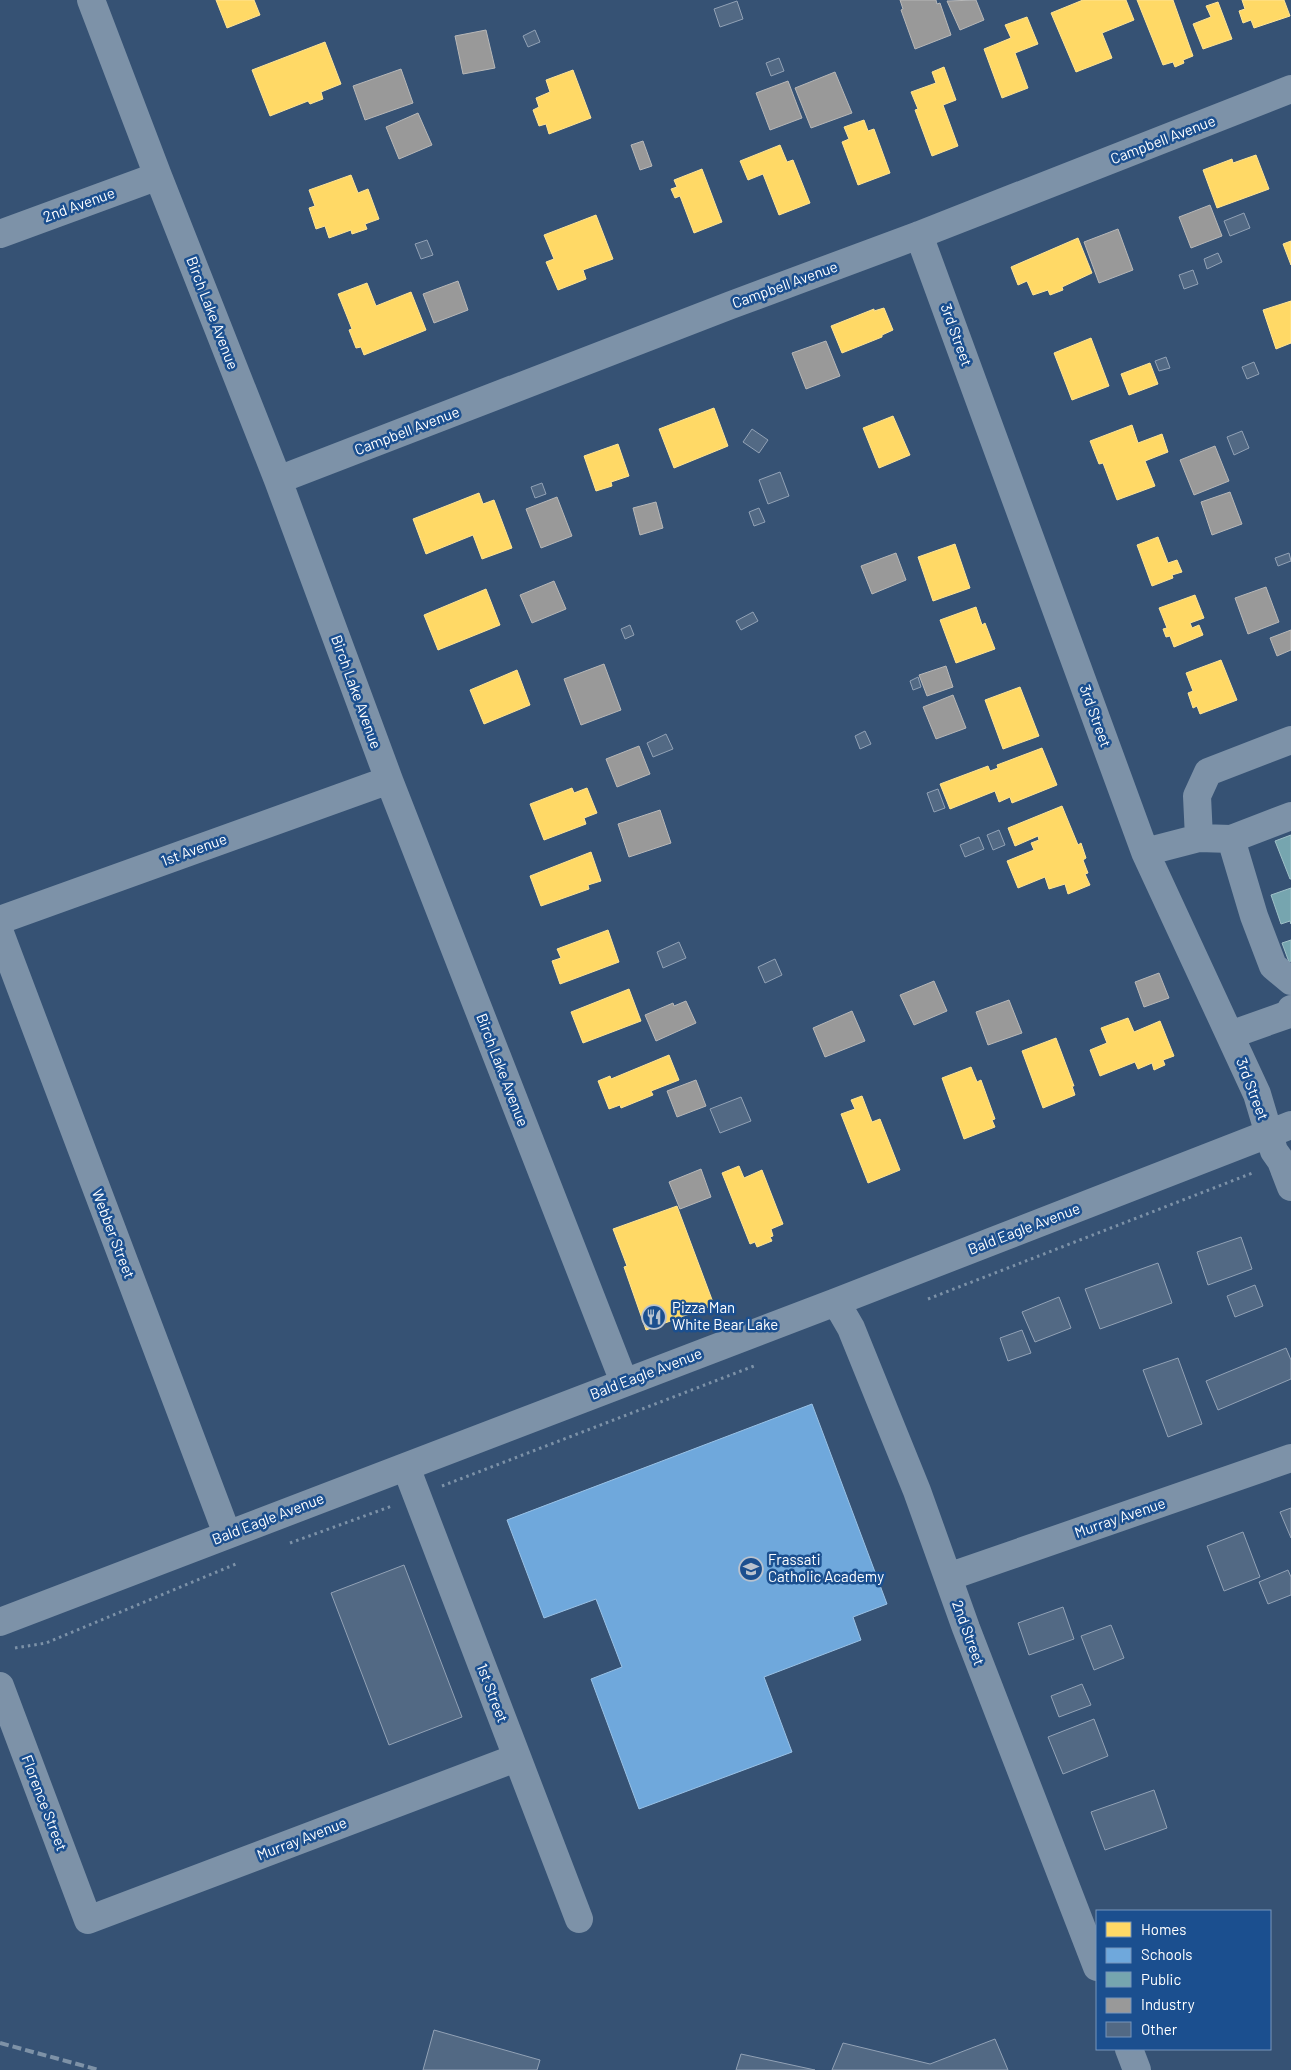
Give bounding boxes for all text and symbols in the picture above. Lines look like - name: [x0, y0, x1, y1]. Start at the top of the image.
- street label: Campbell Avenue: [1108, 111, 1218, 167]
- street label: 2nd Avenue: [40, 183, 117, 225]
- street label: Birch Lake Avenue: [183, 254, 243, 372]
- street label: Campbell Avenue: [729, 257, 840, 311]
- street label: 3rd Street: [937, 301, 977, 368]
- street label: Campbell Avenue: [352, 402, 462, 458]
- street label: Birch Lake Avenue: [328, 632, 386, 751]
- street label: 3rd Street: [1076, 682, 1116, 749]
- street label: 1st Avenue: [158, 829, 229, 869]
- street label: Birch Lake Avenue: [473, 1011, 533, 1129]
- street label: 3rd Street: [1233, 1055, 1273, 1122]
- street label: Webber Street: [89, 1186, 139, 1281]
- street label: Bald Eagle Avenue: [965, 1198, 1082, 1258]
- place label: Pizza Man White Bear Lake: [672, 1298, 778, 1333]
- restaurant icon: Pizza Man White Bear Lake: [641, 1304, 667, 1330]
- street label: Bald Eagle Avenue: [587, 1343, 704, 1403]
- street label: Bald Eagle Avenue: [209, 1488, 326, 1548]
- street label: Murray Avenue: [1072, 1493, 1167, 1541]
- place label: Frassati Catholic Academy: [768, 1550, 884, 1585]
- school or university icon: Frassati Catholic Academy: [738, 1556, 764, 1582]
- street label: 2nd Street: [949, 1598, 989, 1668]
- street label: 1st Street: [473, 1661, 512, 1725]
- street label: Florence Street: [18, 1752, 71, 1853]
- street label: Murray Avenue: [254, 1813, 349, 1863]
- legend: [1096, 1910, 1271, 2050]
- text: Homes: [1141, 1920, 1186, 1938]
- text: Schools: [1141, 1945, 1193, 1963]
- text: Public: [1141, 1970, 1181, 1988]
- text: Industry: [1141, 1995, 1195, 2013]
- text: Other: [1141, 2020, 1178, 2038]

